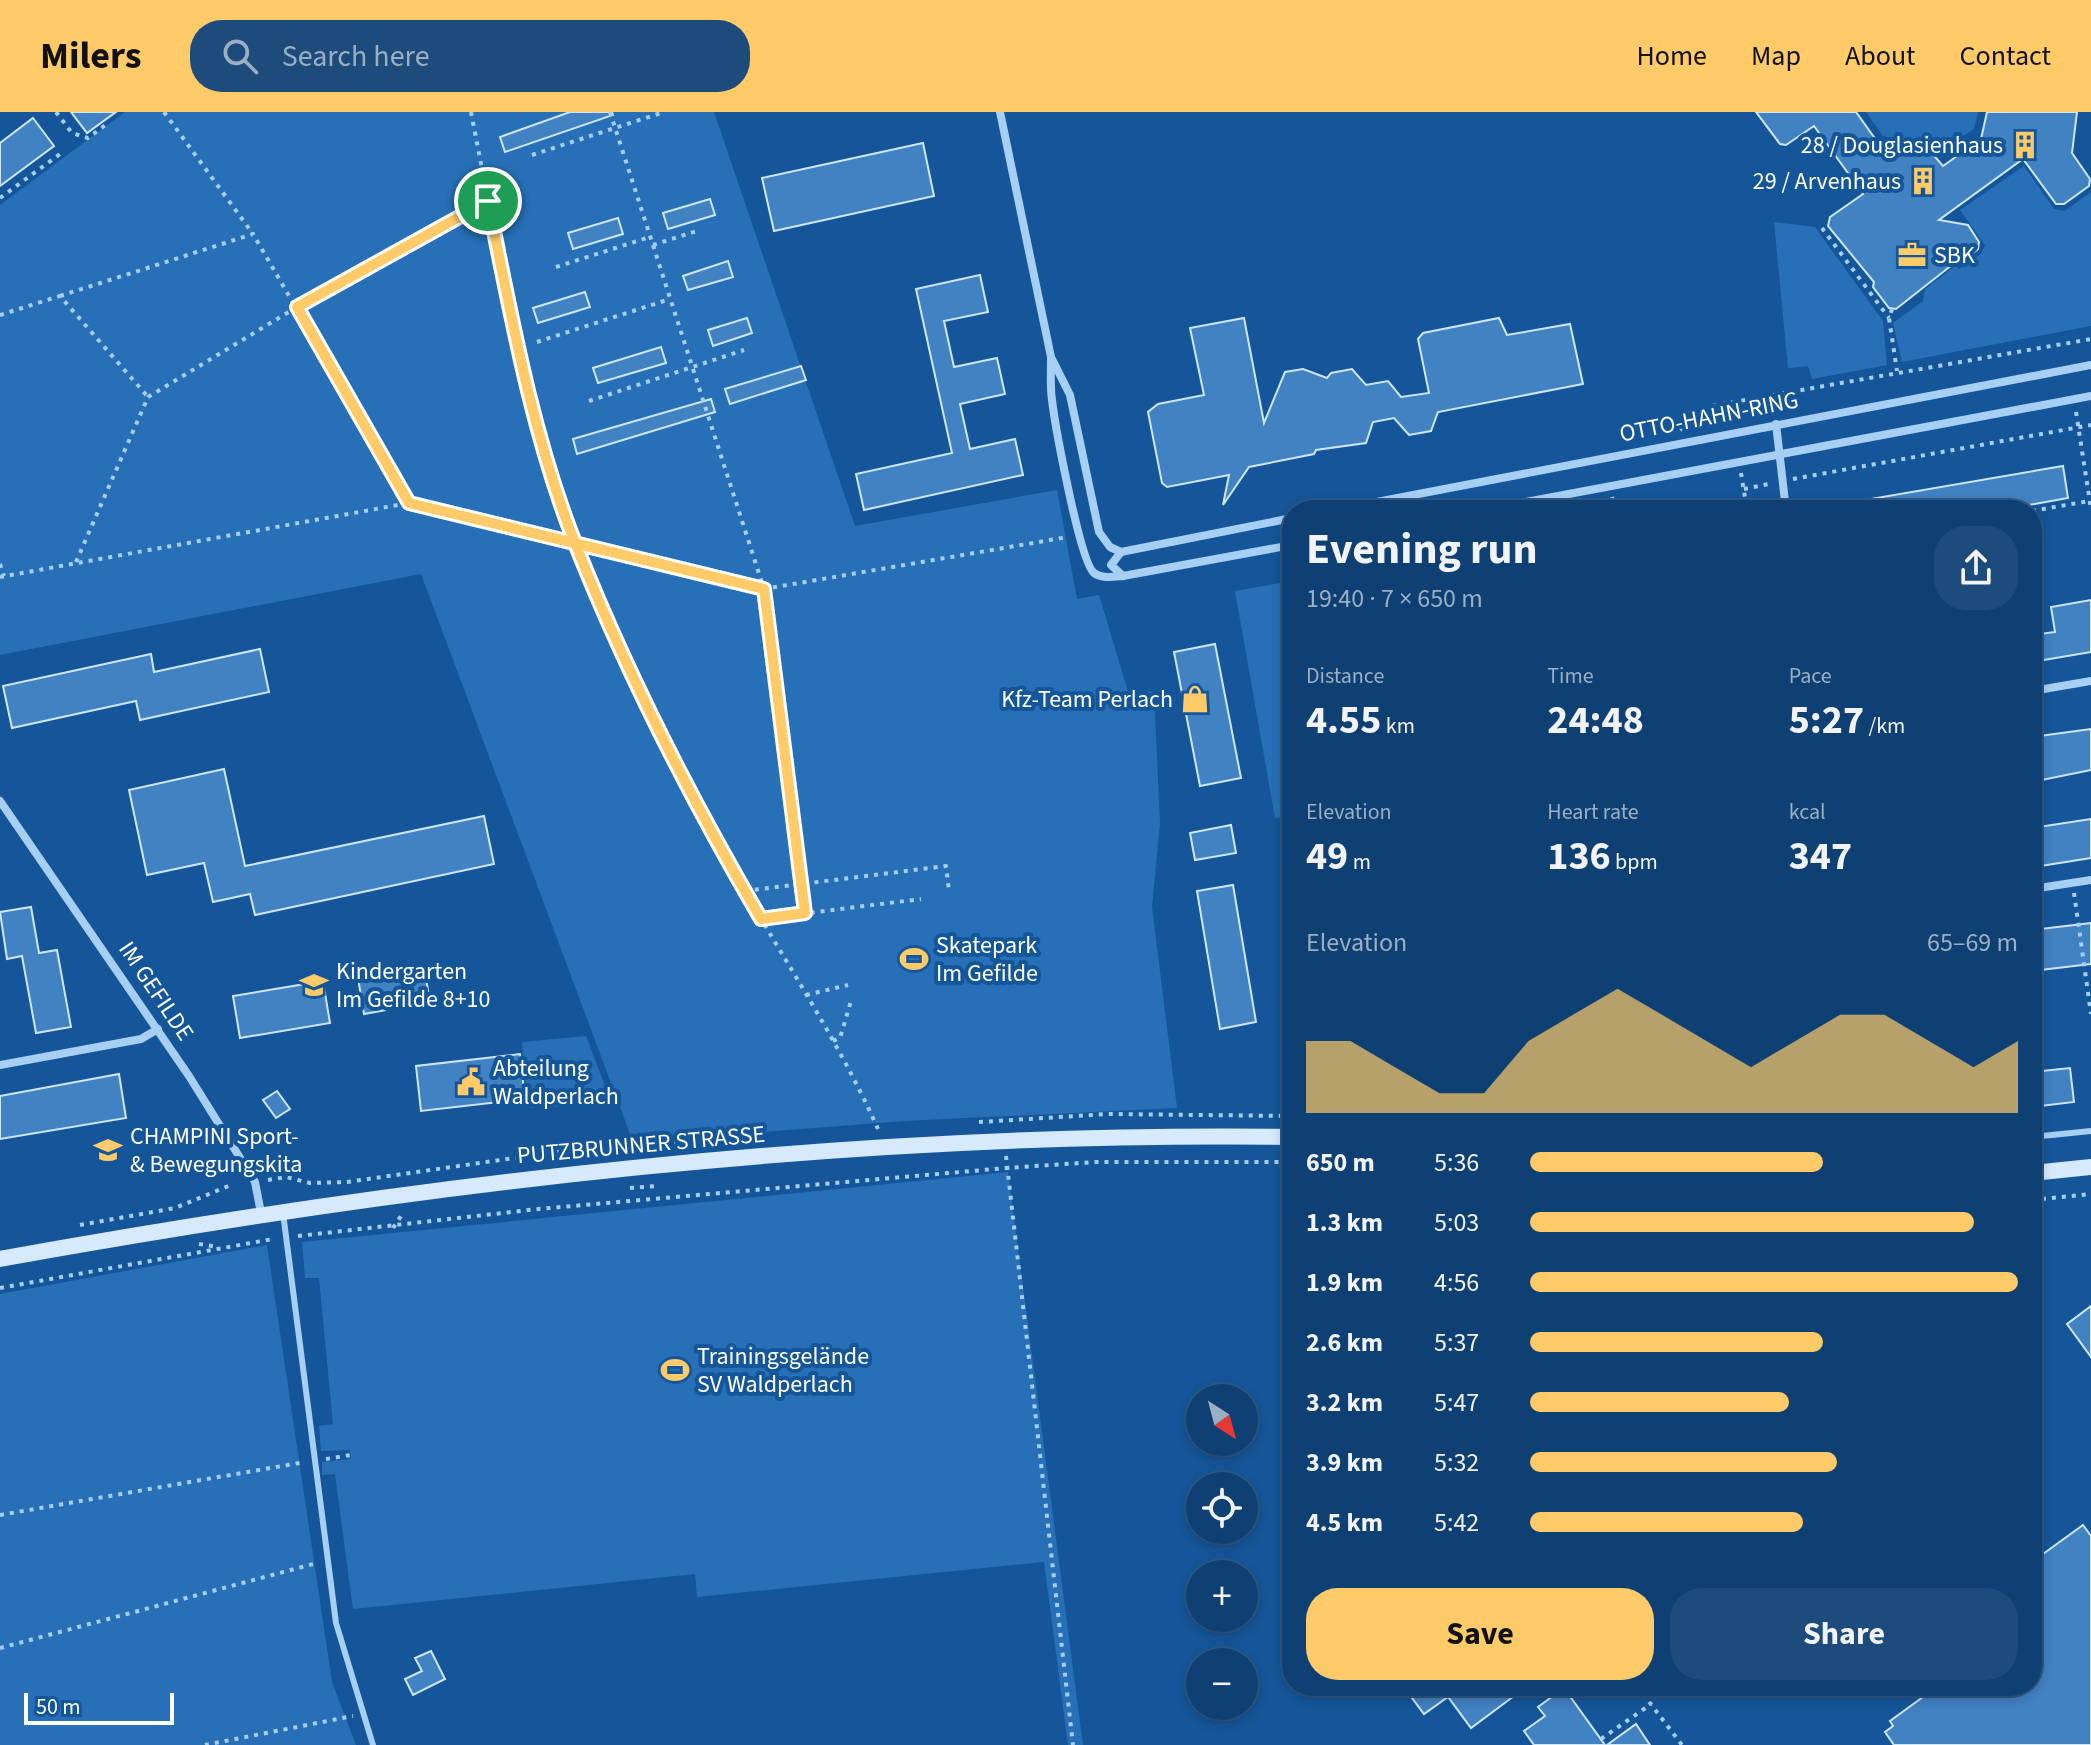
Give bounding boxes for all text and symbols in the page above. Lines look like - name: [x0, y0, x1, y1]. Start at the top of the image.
- search box: [190, 20, 750, 92]
- text: Milers: [40, 29, 142, 83]
- icon: search: [218, 34, 262, 78]
- text: Search here: [282, 35, 430, 78]
- text: Home: [1636, 36, 1707, 76]
- text: Map: [1751, 36, 1801, 76]
- text: About: [1845, 36, 1916, 76]
- text: Contact: [1960, 36, 2051, 76]
- place label: 28 / Douglasienhaus: [1801, 128, 2003, 163]
- building icon: 28 / Douglasienhaus: [2010, 130, 2040, 160]
- place label: 29 / Arvenhaus: [1753, 164, 1901, 199]
- building icon: 29 / Arvenhaus: [1908, 166, 1938, 196]
- pin: [454, 167, 522, 235]
- icon: arrive: [466, 179, 510, 223]
- place label: SBK: [1934, 238, 1975, 273]
- office icon: SBK: [1897, 240, 1927, 270]
- street label: OTTO-HAHN-RING: [1617, 382, 1801, 452]
- text: Evening run: [1306, 518, 1538, 581]
- button: share: [1934, 526, 2018, 610]
- text: 19:40 · 7 × 650 m: [1306, 580, 1483, 617]
- text: Distance: [1306, 660, 1384, 692]
- text: Time: [1547, 660, 1594, 692]
- text: Pace: [1789, 660, 1832, 692]
- place label: Kfz-Team Perlach: [1001, 682, 1173, 717]
- shop icon: Kfz-Team Perlach: [1180, 684, 1210, 714]
- text: 4.55: [1306, 692, 1381, 749]
- text: 24:48: [1547, 692, 1644, 749]
- text: 5:27: [1789, 692, 1864, 749]
- text: km: [1381, 710, 1415, 742]
- text: /km: [1864, 710, 1905, 742]
- text: Elevation: [1306, 796, 1392, 828]
- text: Heart rate: [1547, 796, 1639, 828]
- text: kcal: [1789, 796, 1826, 828]
- text: 49: [1306, 828, 1348, 885]
- text: 136: [1547, 828, 1611, 885]
- text: 347: [1789, 828, 1852, 885]
- text: m: [1348, 846, 1371, 878]
- text: bpm: [1611, 846, 1658, 878]
- text: Elevation: [1306, 924, 1407, 961]
- text: 65–69 m: [1927, 924, 2018, 961]
- place label: Skatepark Im Gefilde: [936, 928, 1038, 991]
- street label: IM GEFILDE: [110, 934, 202, 1048]
- sports icon: Skatepark Im Gefilde: [899, 944, 929, 974]
- place label: Kindergarten Im Gefilde 8+10: [336, 954, 490, 1017]
- school or university icon: Kindergarten Im Gefilde 8+10: [299, 970, 329, 1000]
- place label: Abteilung Waldperlach: [493, 1051, 619, 1114]
- public building icon: Abteilung Waldperlach: [456, 1067, 486, 1097]
- street label: PUTZBRUNNER STRASSE: [516, 1117, 766, 1173]
- place label: CHAMPINI Sport- & Bewegungskita: [130, 1119, 302, 1182]
- school or university icon: CHAMPINI Sport- & Bewegungskita: [93, 1135, 123, 1165]
- text: 650 m: [1306, 1144, 1375, 1181]
- text: 5:36: [1434, 1144, 1479, 1181]
- text: 1.3 km: [1306, 1204, 1383, 1241]
- text: 5:03: [1434, 1204, 1479, 1241]
- text: 1.9 km: [1306, 1264, 1383, 1301]
- text: 4:56: [1434, 1264, 1479, 1301]
- text: 2.6 km: [1306, 1324, 1383, 1361]
- text: 5:37: [1434, 1324, 1479, 1361]
- place label: Trainingsgelände SV Waldperlach: [697, 1339, 869, 1402]
- sports icon: Trainingsgelände SV Waldperlach: [660, 1355, 690, 1385]
- north arrow: [1186, 1384, 1258, 1456]
- map controls: [1186, 1384, 1258, 1720]
- text: 3.2 km: [1306, 1384, 1383, 1421]
- text: 5:47: [1434, 1384, 1479, 1421]
- text: 3.9 km: [1306, 1444, 1383, 1481]
- text: 5:32: [1434, 1444, 1479, 1481]
- button: locate: [1186, 1472, 1258, 1544]
- text: 4.5 km: [1306, 1504, 1383, 1541]
- text: 5:42: [1434, 1504, 1479, 1541]
- button: +: [1186, 1560, 1258, 1632]
- button: Save: [1306, 1588, 1654, 1680]
- button: Share: [1670, 1588, 2018, 1680]
- button: −: [1186, 1648, 1258, 1720]
- scale bar: [24, 1689, 174, 1725]
- text: 50 m: [36, 1691, 81, 1723]

